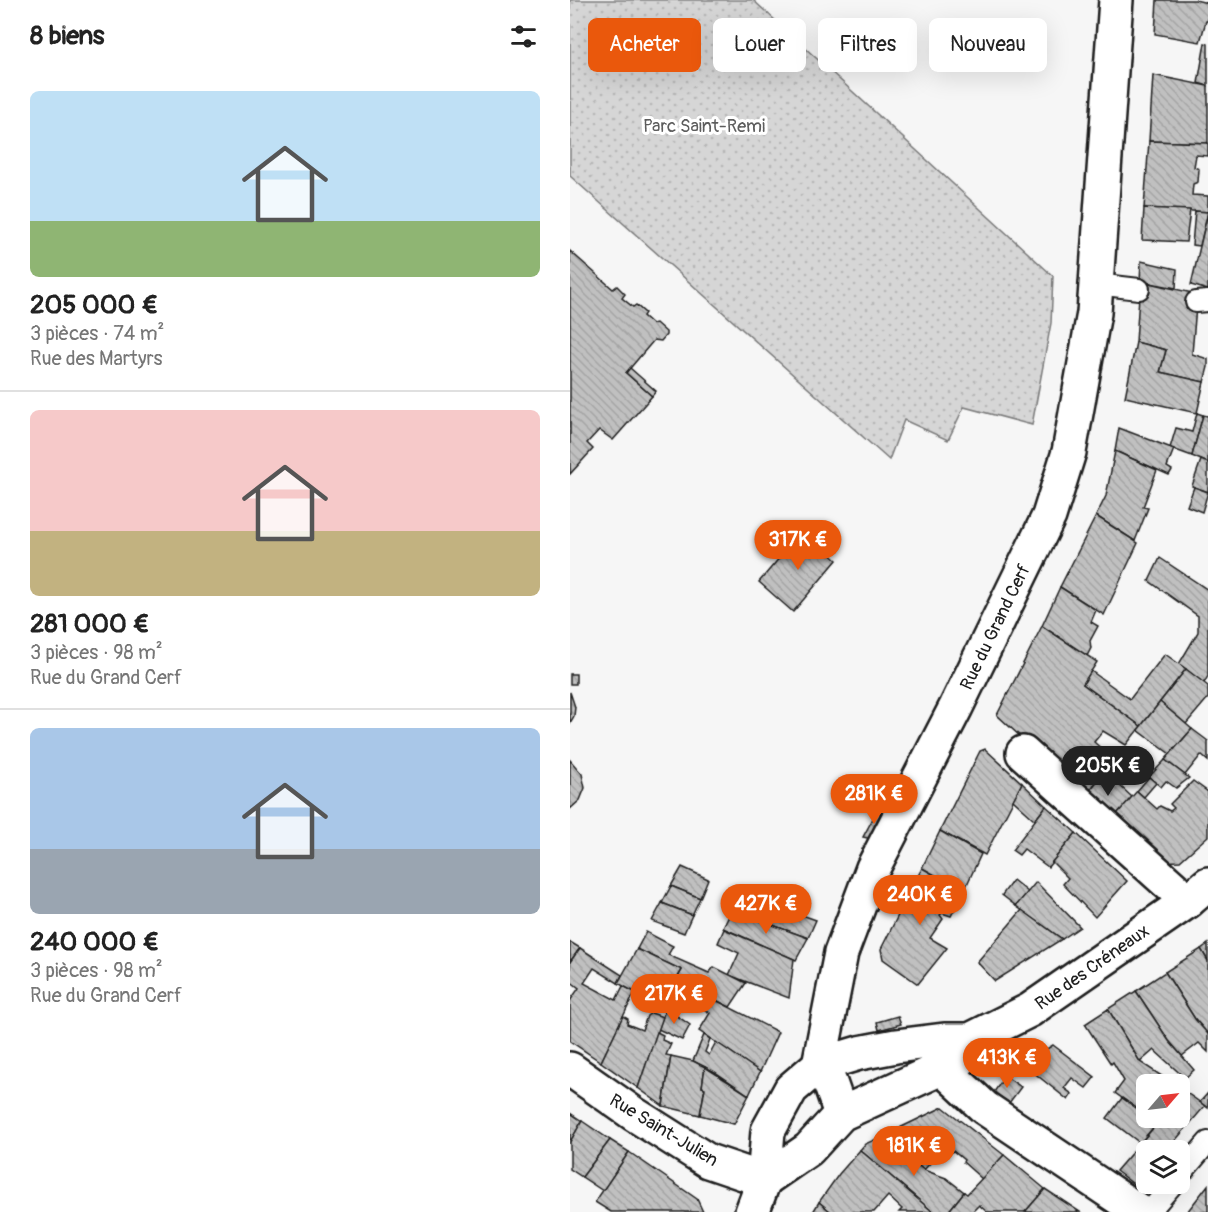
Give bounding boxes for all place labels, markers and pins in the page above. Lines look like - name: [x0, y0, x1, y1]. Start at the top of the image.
- pin: 317K €: [749, 520, 847, 571]
- pin: 205K €: [1059, 746, 1157, 797]
- pin: 281K €: [825, 774, 923, 825]
- pin: 240K €: [871, 875, 969, 926]
- pin: 427K €: [717, 884, 815, 935]
- pin: 217K €: [625, 974, 723, 1025]
- pin: 413K €: [958, 1038, 1056, 1089]
- pin: 181K €: [865, 1126, 963, 1177]

